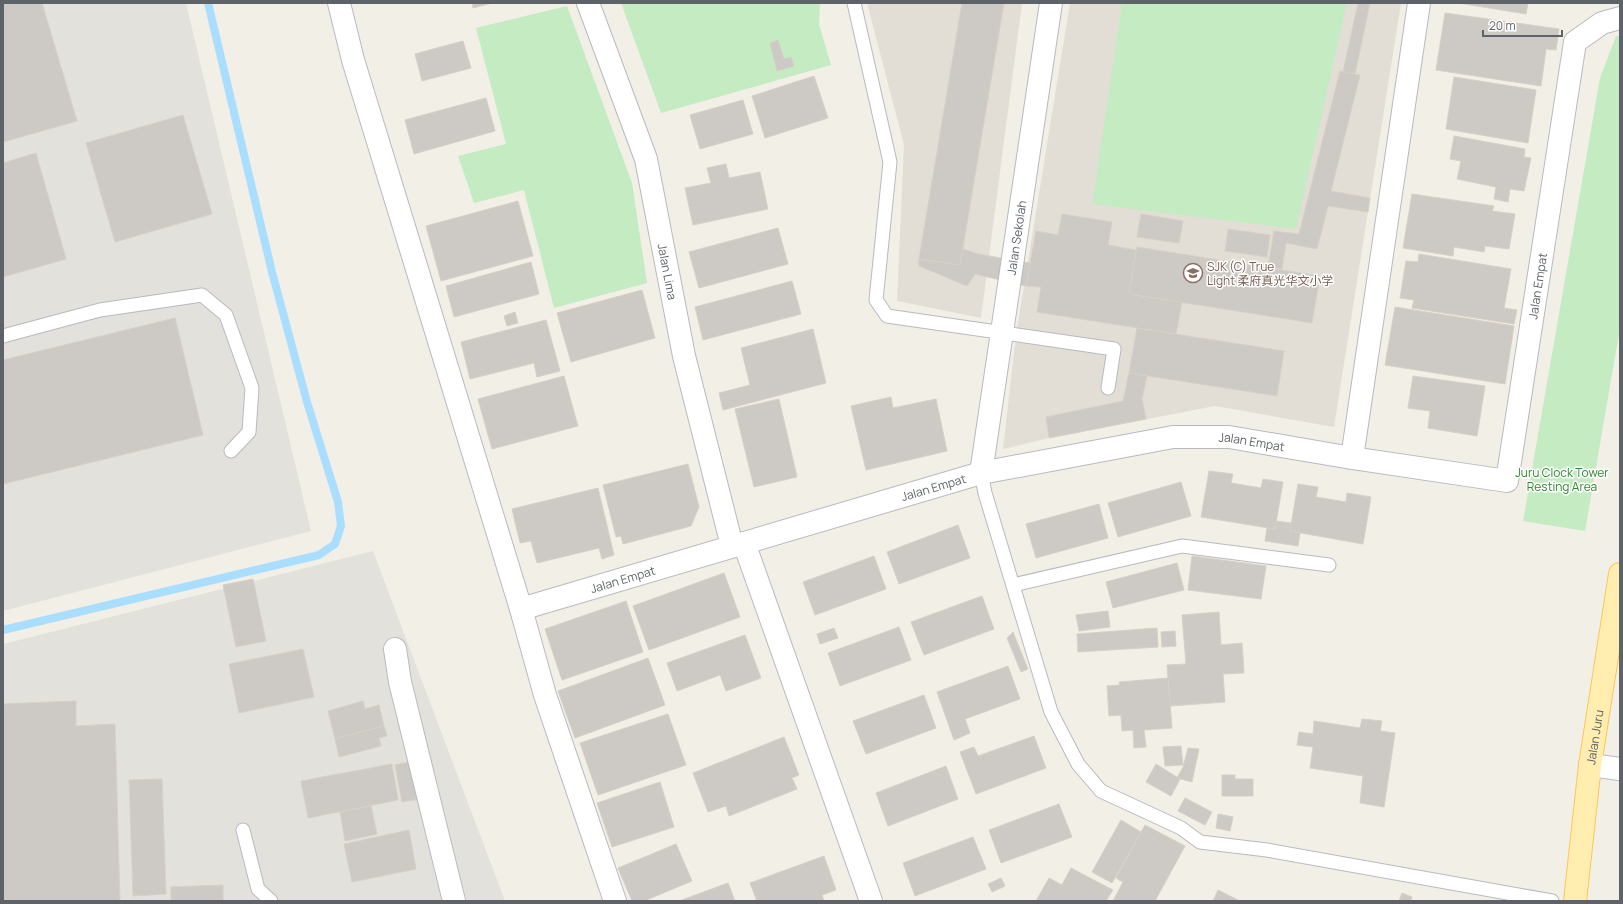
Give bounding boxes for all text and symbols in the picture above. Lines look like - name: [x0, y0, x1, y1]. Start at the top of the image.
- scale bar: [1483, 12, 1562, 38]
- text: 20 m: [1489, 17, 1516, 34]
- street label: Jalan Sekolah: [1002, 199, 1030, 276]
- street label: Jalan Lima: [654, 242, 681, 301]
- street label: Jalan Empat: [1524, 251, 1551, 320]
- place label: SJK (C) True Light 柔府真光华文小学: [1207, 258, 1333, 289]
- school or university icon: SJK (C) True Light 柔府真光华文小学: [1182, 262, 1204, 284]
- street label: Jalan Empat: [1219, 429, 1286, 455]
- park label: Juru Clock Tower Resting Area: [1515, 464, 1609, 495]
- street label: Jalan Empat: [899, 469, 968, 505]
- street label: Jalan Empat: [588, 561, 657, 597]
- street label: Jalan Juru: [1582, 708, 1607, 766]

